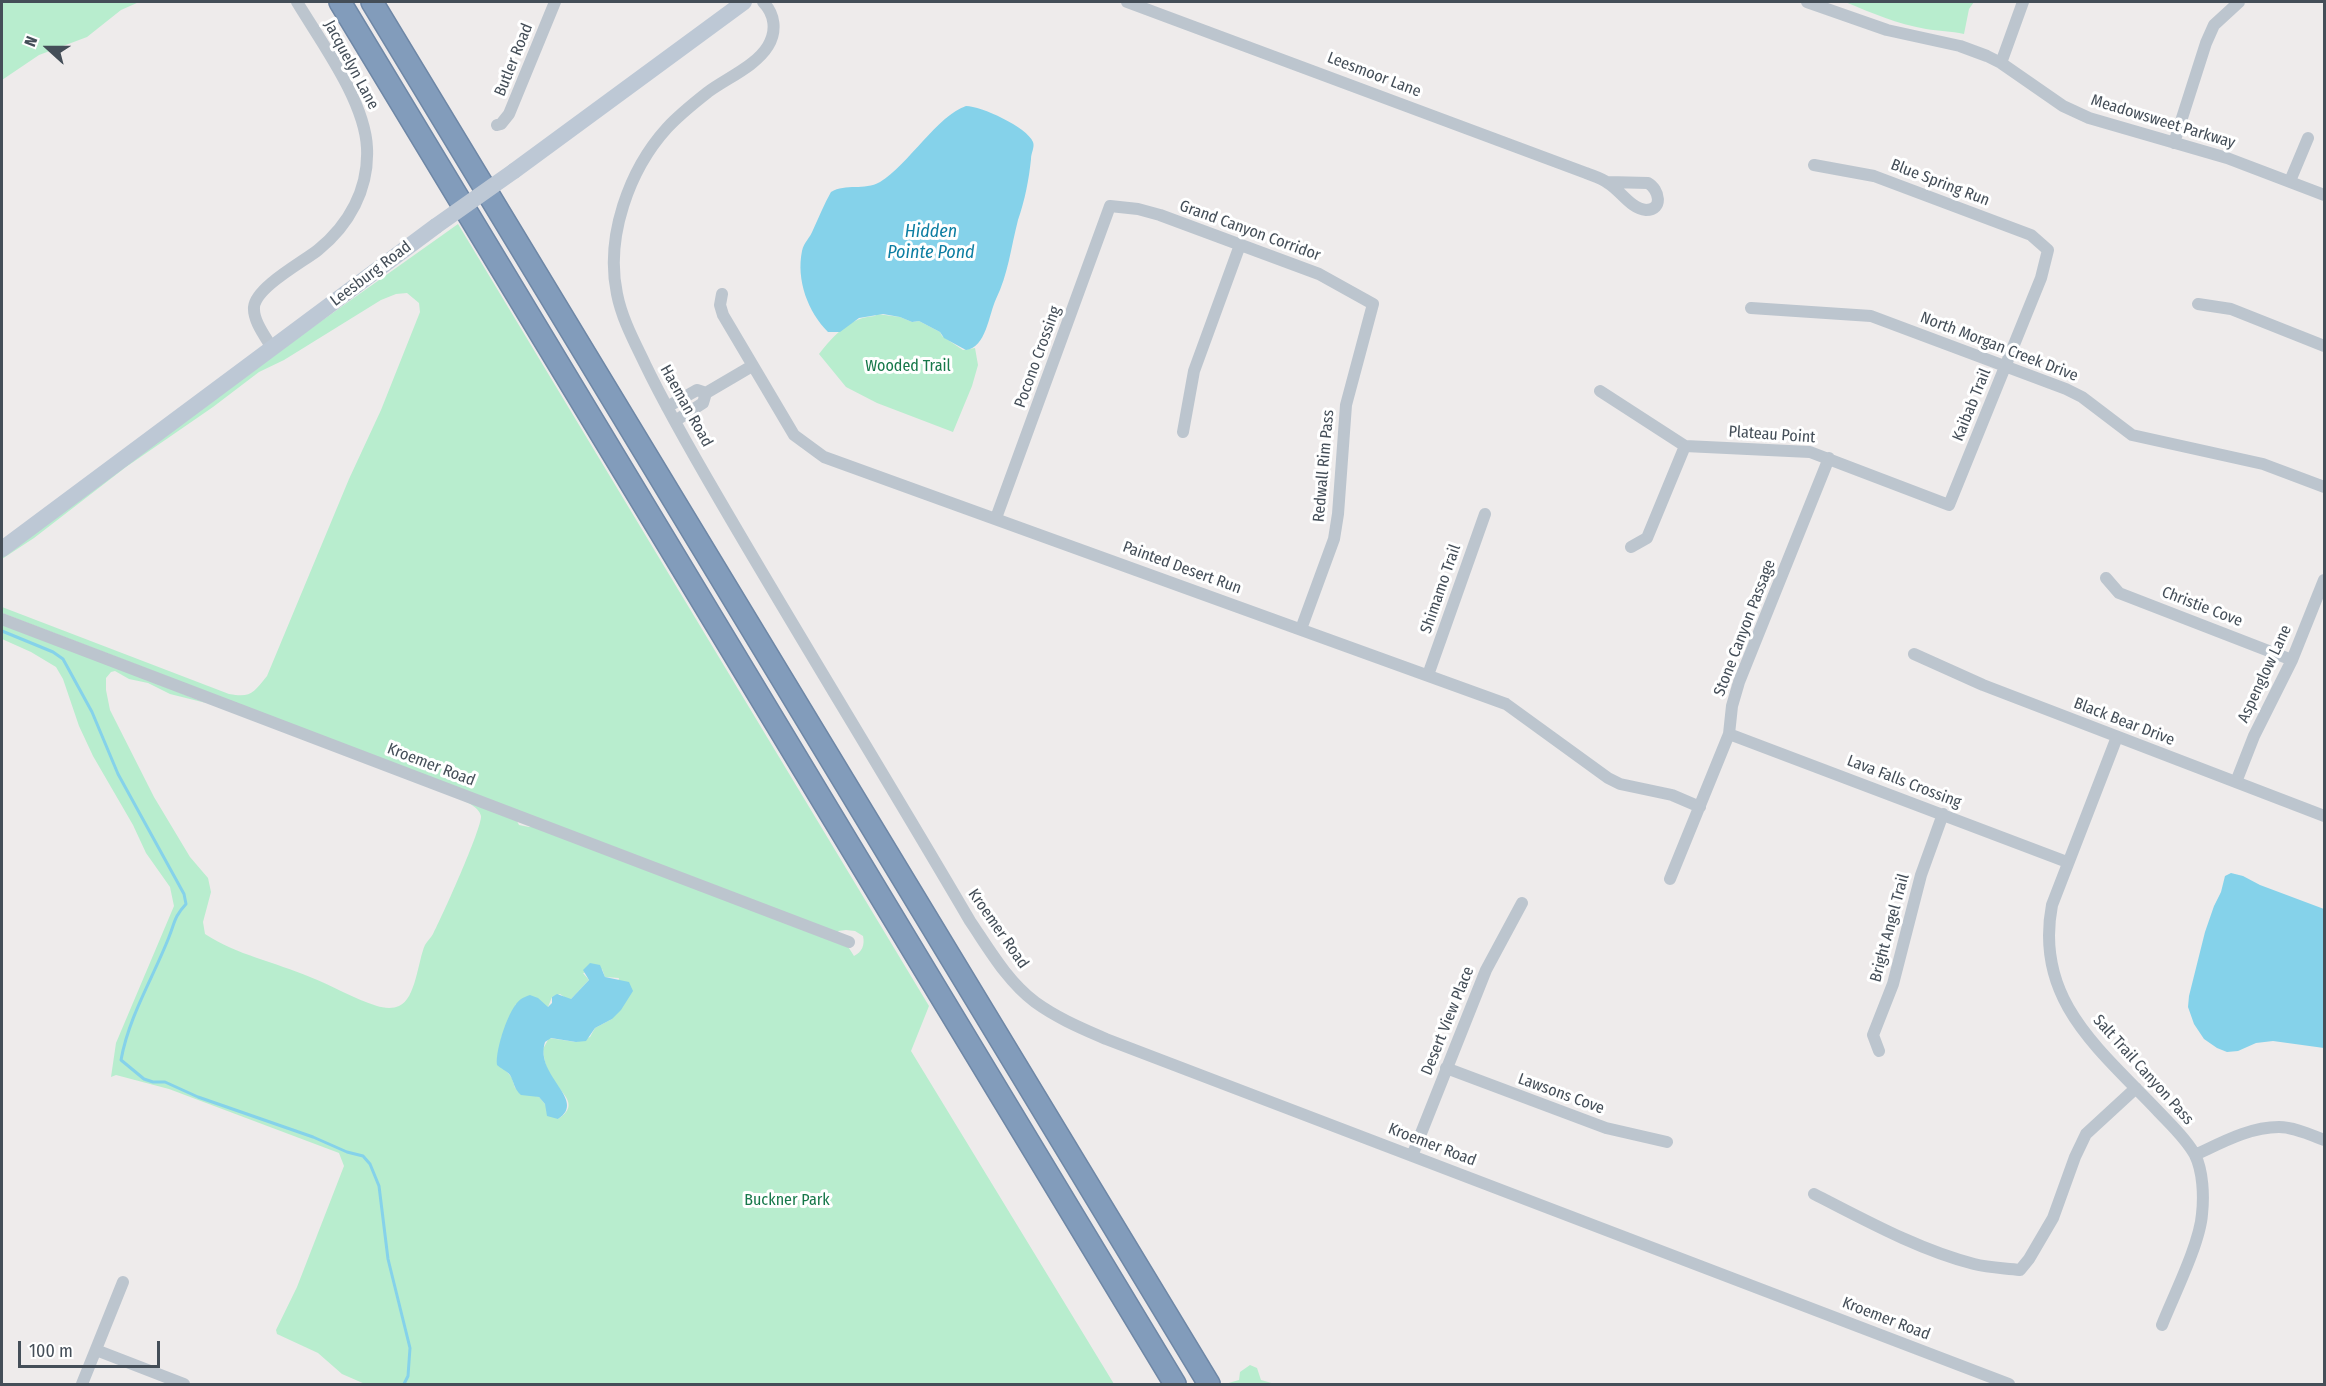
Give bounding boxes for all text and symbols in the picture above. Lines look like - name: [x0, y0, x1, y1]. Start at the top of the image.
- street label: Jacquelyn Lane: [319, 17, 383, 113]
- north arrow: [18, 18, 78, 78]
- street label: Butler Road: [491, 21, 537, 99]
- text: N: [20, 33, 41, 49]
- street label: Leesmoor Lane: [1324, 48, 1424, 102]
- street label: Meadowsweet Parkway: [2089, 91, 2237, 153]
- street label: Blue Spring Run: [1888, 155, 1992, 211]
- street label: Grand Canyon Corridor: [1177, 197, 1323, 265]
- water label: Hidden Pointe Pond: [887, 221, 975, 264]
- street label: Leesburg Road: [327, 237, 415, 311]
- street label: Pocono Crossing: [1011, 304, 1065, 410]
- street label: North Morgan Creek Drive: [1917, 308, 2081, 386]
- park label: Wooded Trail: [865, 357, 951, 377]
- street label: Haeman Road: [656, 362, 716, 450]
- street label: Kaibab Trail: [1949, 366, 1995, 444]
- street label: Redwall Rim Pass: [1310, 409, 1338, 523]
- street label: Plateau Point: [1728, 422, 1816, 448]
- street label: Painted Desert Run: [1120, 538, 1244, 598]
- street label: Shimamo Trail: [1417, 542, 1465, 636]
- street label: Stone Canyon Passage: [1710, 557, 1780, 699]
- street label: Christie Cove: [2159, 583, 2245, 631]
- street label: Aspenglow Lane: [2234, 622, 2296, 726]
- street label: Black Bear Drive: [2071, 694, 2177, 750]
- street label: Kroemer Road: [384, 739, 478, 791]
- street label: Lava Falls Crossing: [1844, 751, 1964, 813]
- street label: Bright Angel Trail: [1866, 872, 1914, 984]
- street label: Kroemer Road: [964, 886, 1032, 972]
- street label: Desert View Place: [1417, 964, 1479, 1078]
- street label: Salt Trail Canyon Pass: [2089, 1011, 2197, 1129]
- street label: Lawsons Cove: [1515, 1069, 1607, 1119]
- street label: Kroemer Road: [1385, 1119, 1479, 1171]
- park label: Buckner Park: [744, 1191, 830, 1211]
- street label: Kroemer Road: [1839, 1293, 1933, 1345]
- scale bar: [21, 1329, 164, 1367]
- text: 100 m: [29, 1340, 73, 1362]

